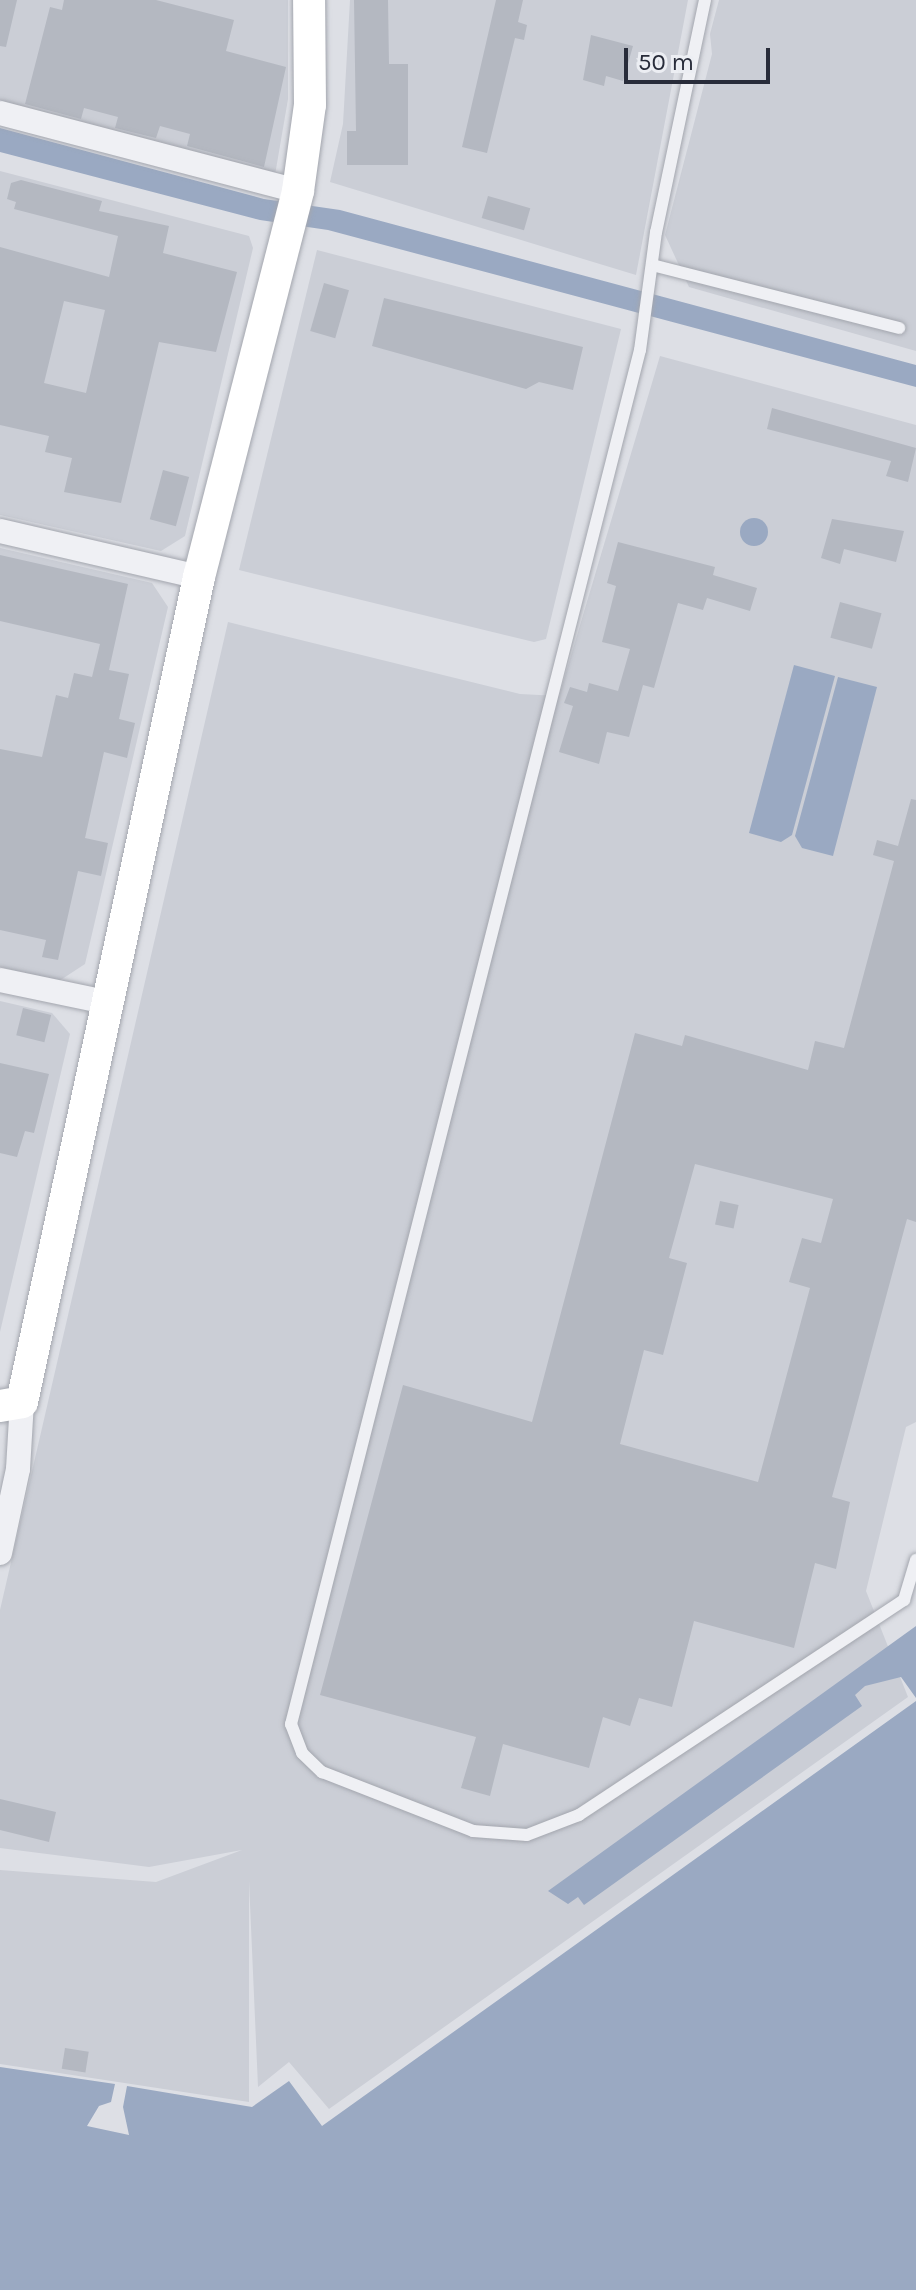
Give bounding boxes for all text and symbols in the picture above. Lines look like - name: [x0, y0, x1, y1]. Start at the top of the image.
- scale bar: [628, 32, 774, 82]
- text: 50 m: [638, 48, 694, 76]

